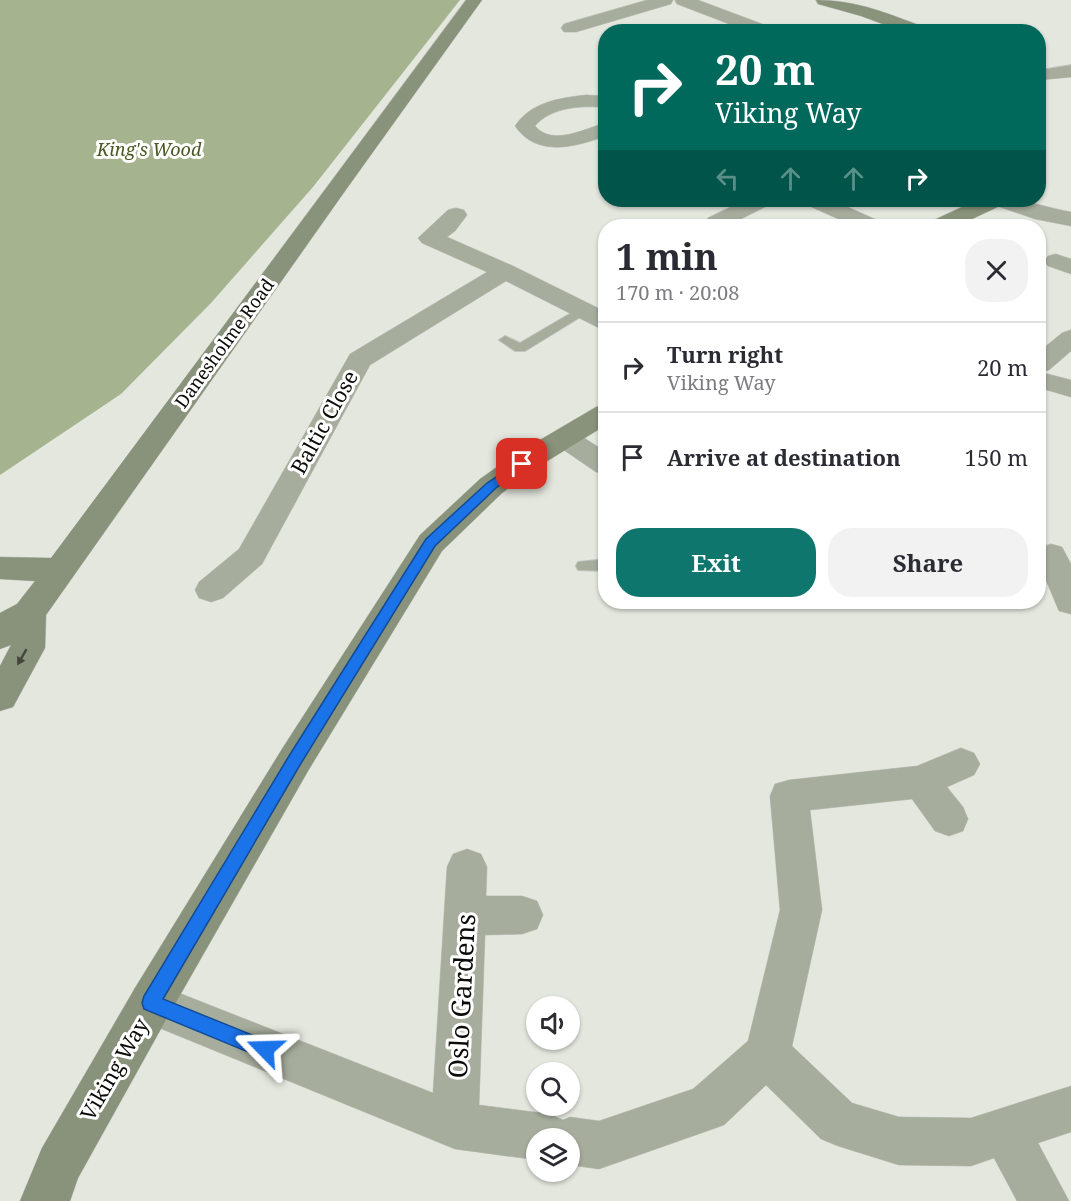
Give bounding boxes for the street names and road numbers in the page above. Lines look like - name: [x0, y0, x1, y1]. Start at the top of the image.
- street label: Danesholme Road: [169, 273, 279, 413]
- street label: Baltic Close: [284, 365, 364, 479]
- street label: Oslo Gardens: [439, 913, 483, 1079]
- street label: Viking Way: [73, 1013, 155, 1125]

